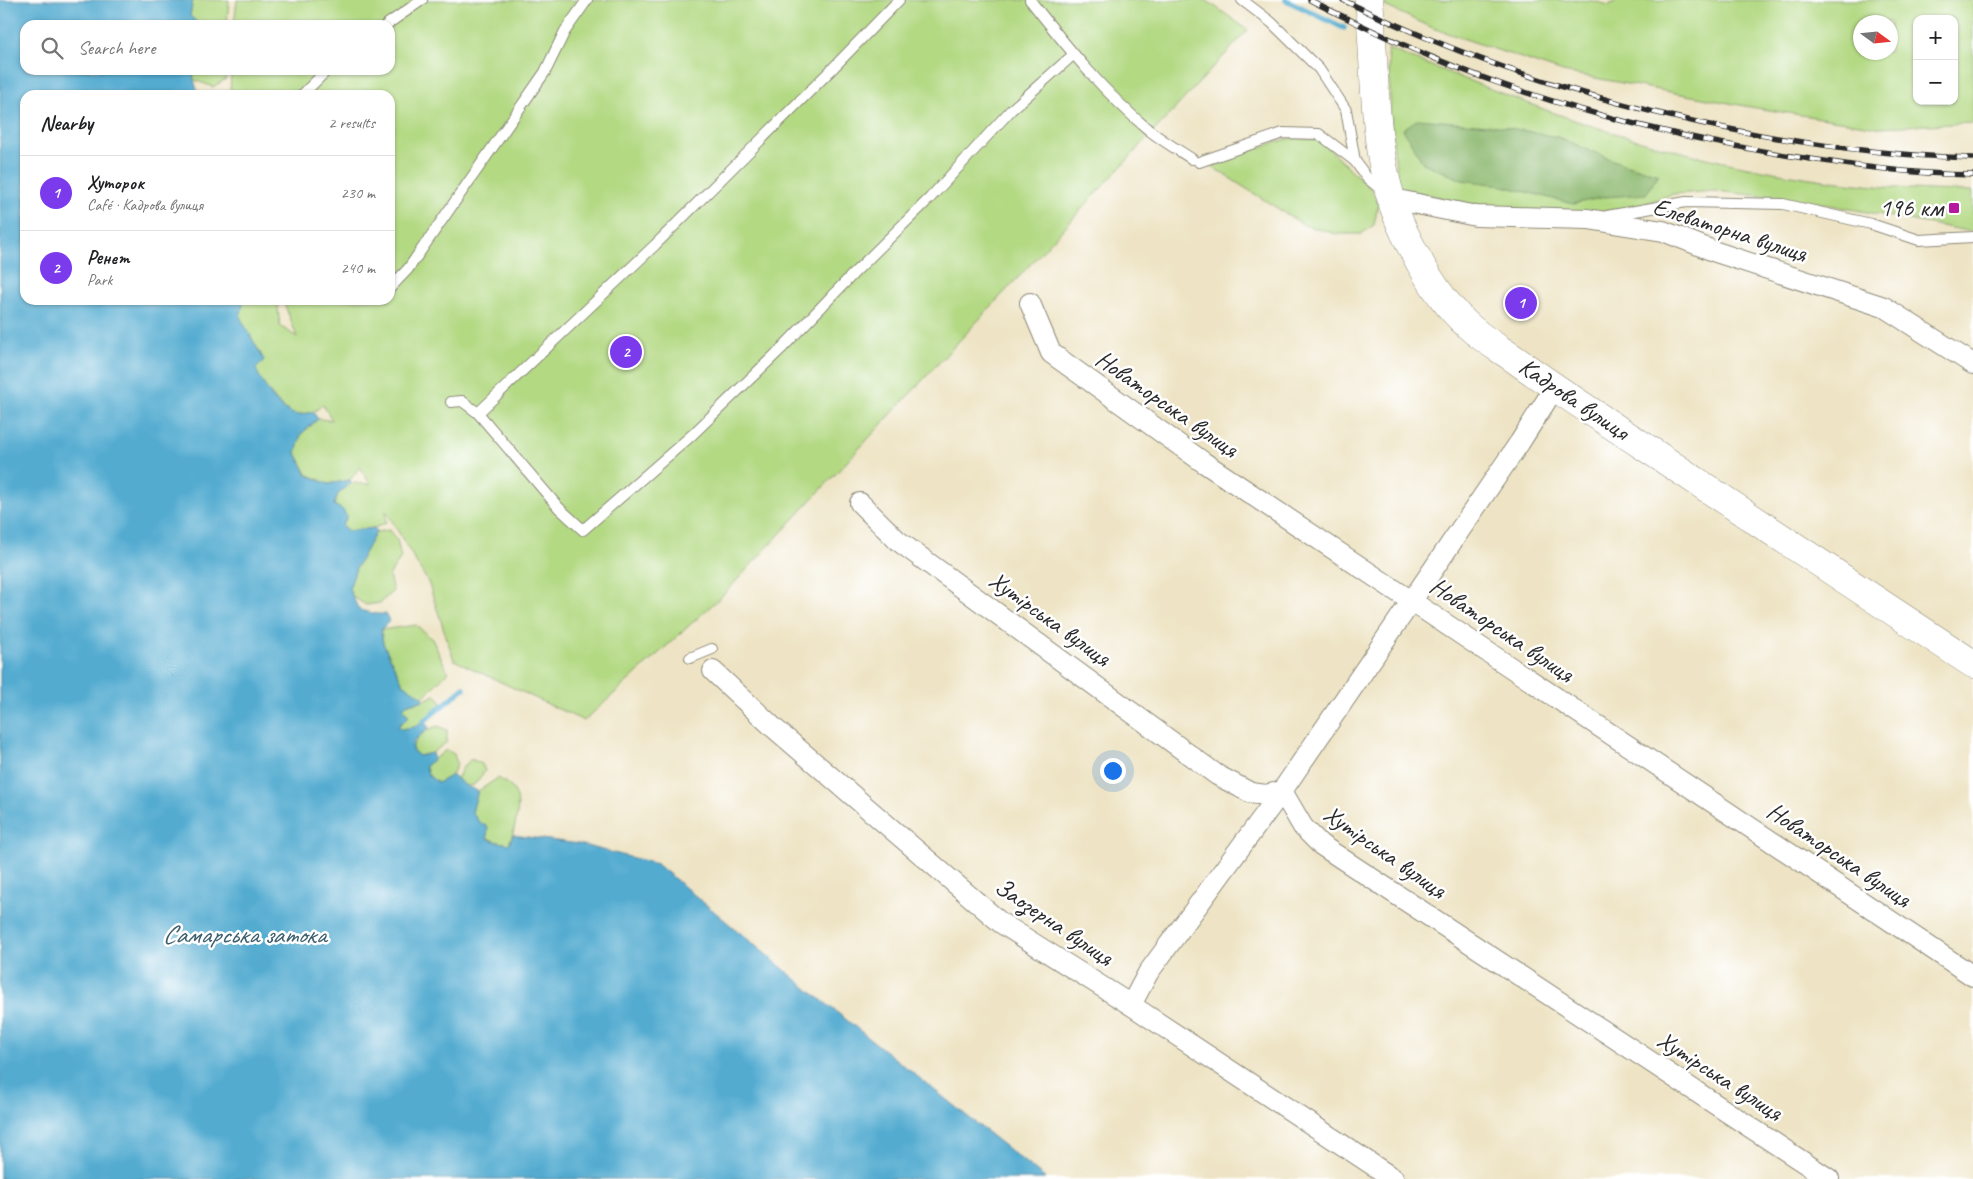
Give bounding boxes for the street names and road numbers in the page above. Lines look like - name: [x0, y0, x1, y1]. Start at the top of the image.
- street label: Елеваторна вулиця: [1649, 190, 1812, 270]
- street label: Новаторська вулиця: [1089, 343, 1245, 466]
- street label: Кадрова вулиця: [1513, 350, 1637, 449]
- street label: Хутірська вулиця: [983, 564, 1118, 674]
- street label: Новаторська вулиця: [1424, 570, 1581, 691]
- street label: Новаторська вулиця: [1761, 795, 1918, 916]
- street label: Хутірська вулиця: [1317, 798, 1453, 907]
- street label: Заозерна вулиця: [988, 871, 1120, 975]
- street label: Хутірська вулиця: [1651, 1024, 1789, 1129]

